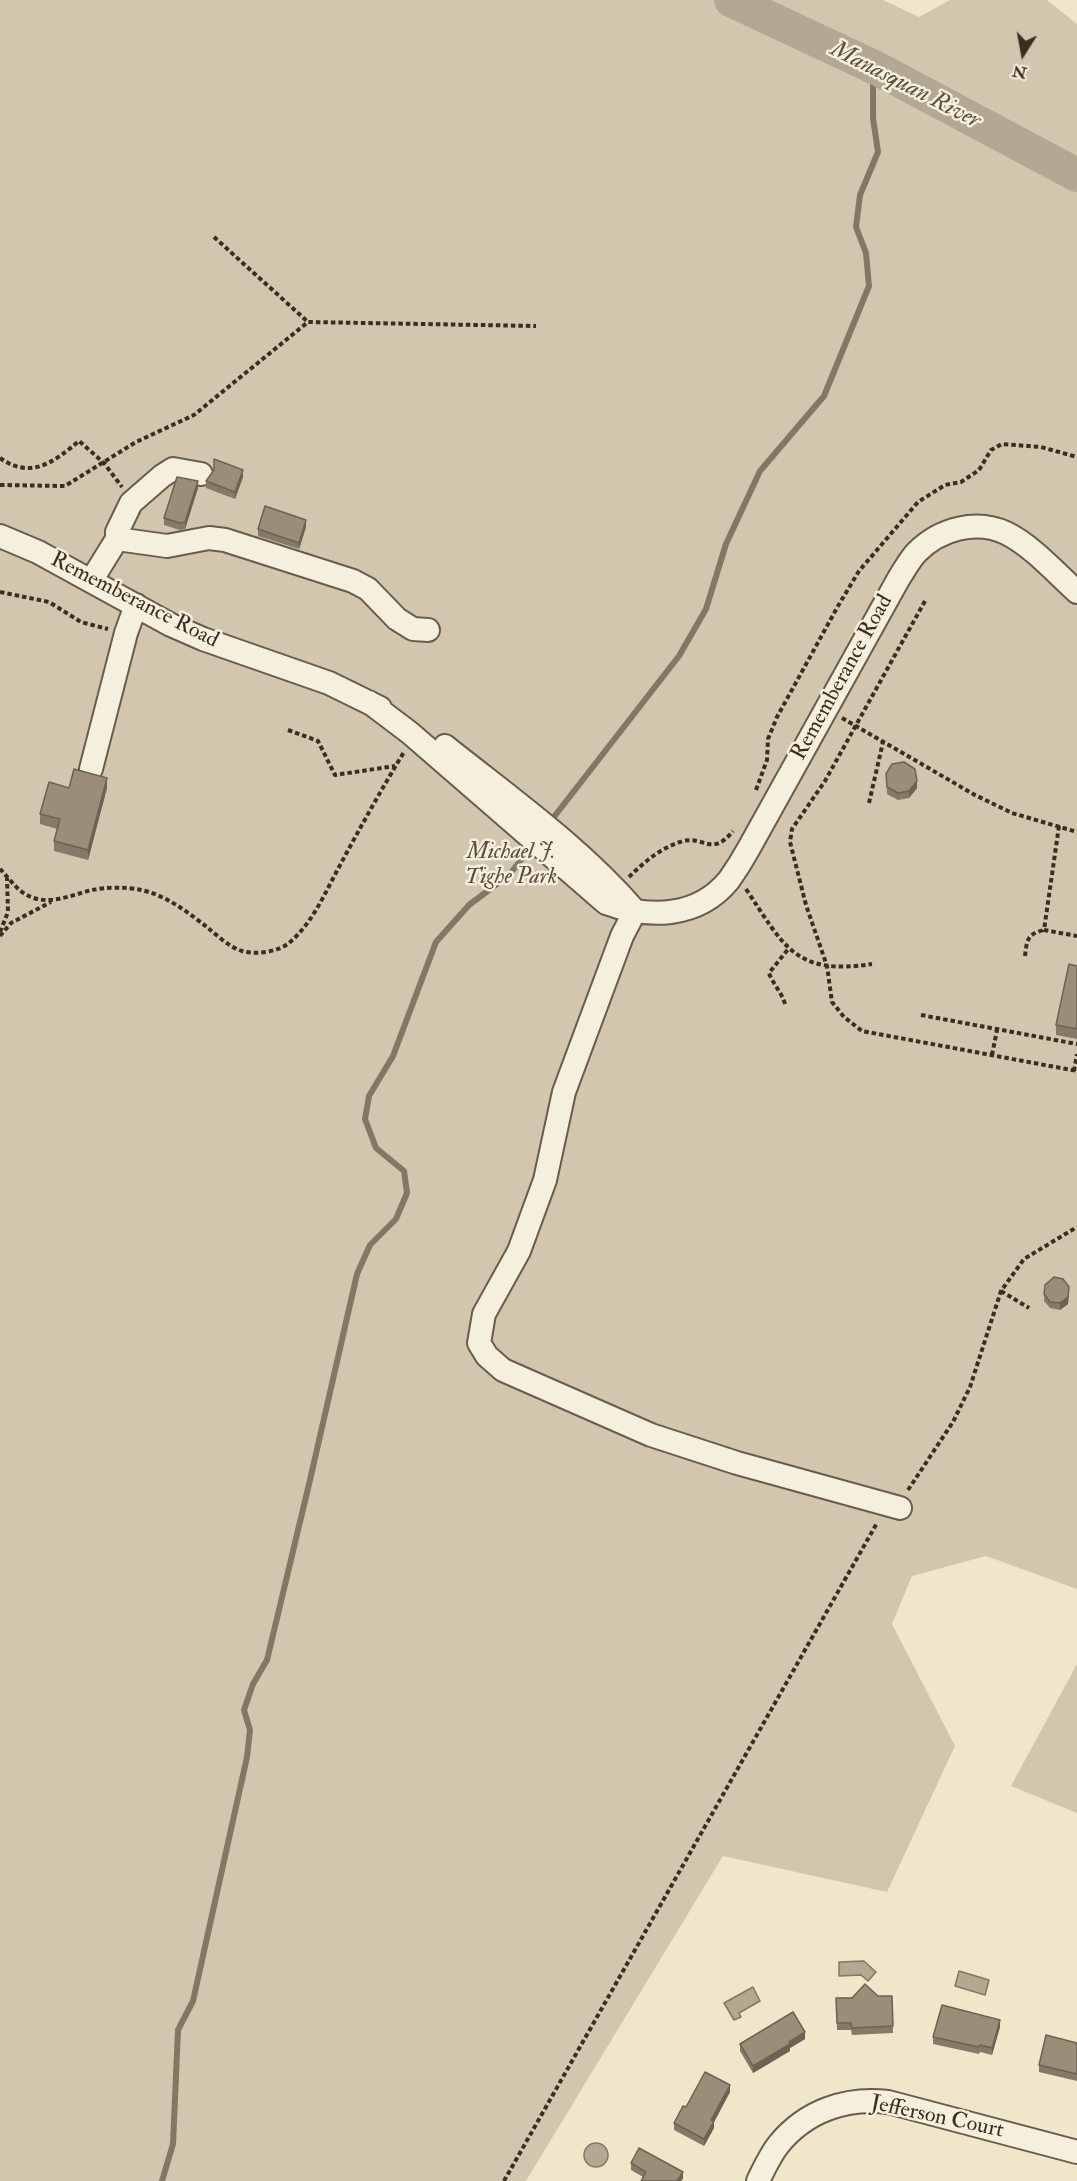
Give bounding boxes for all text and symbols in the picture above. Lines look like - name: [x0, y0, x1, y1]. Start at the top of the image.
- north arrow: [993, 24, 1053, 84]
- water label: Manasquan River: [825, 36, 985, 136]
- text: N: [1011, 60, 1029, 83]
- street label: Rememberance Road: [46, 547, 222, 655]
- street label: Rememberance Road: [787, 591, 899, 765]
- park label: Michael J. Tighe Park: [465, 840, 557, 891]
- street label: Jefferson Court: [868, 2091, 1006, 2145]

